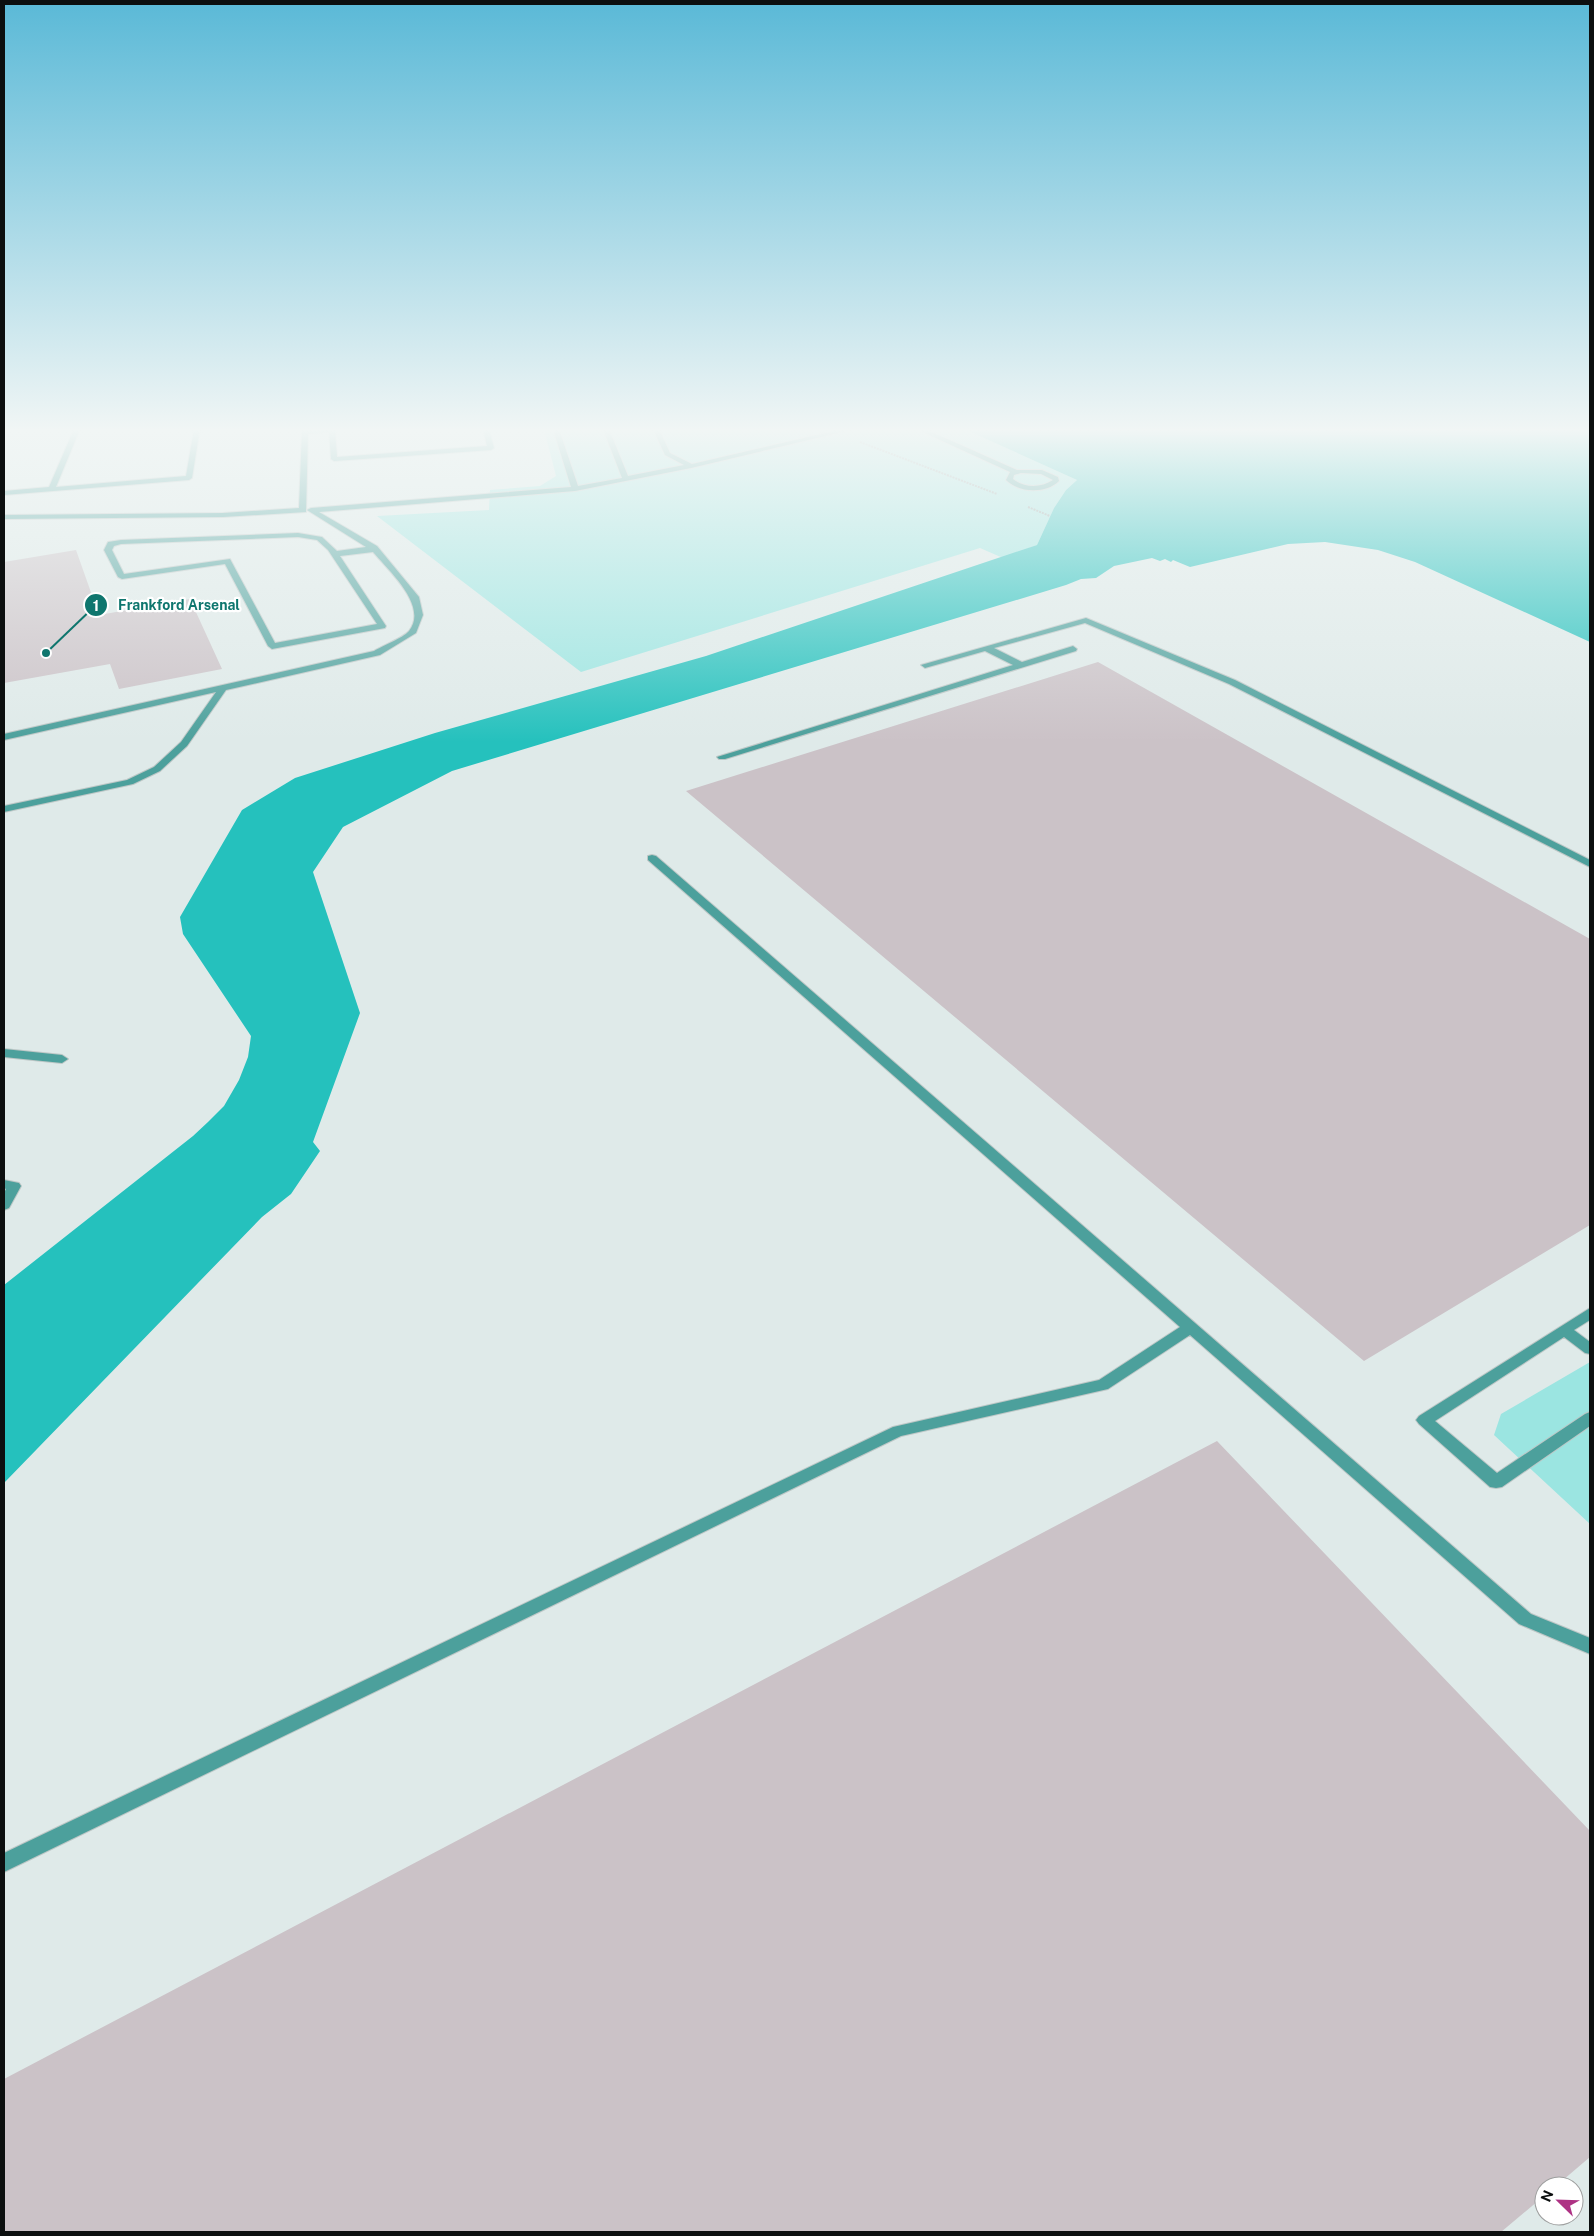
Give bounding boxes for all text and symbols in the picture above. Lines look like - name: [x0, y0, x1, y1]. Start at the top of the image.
- callout: Frankford Arsenal: [83, 591, 250, 620]
- text: 1: [93, 597, 99, 614]
- text: Frankford Arsenal: [118, 597, 240, 613]
- north arrow: [1534, 2176, 1584, 2226]
- text: N: [1538, 2188, 1557, 2204]

